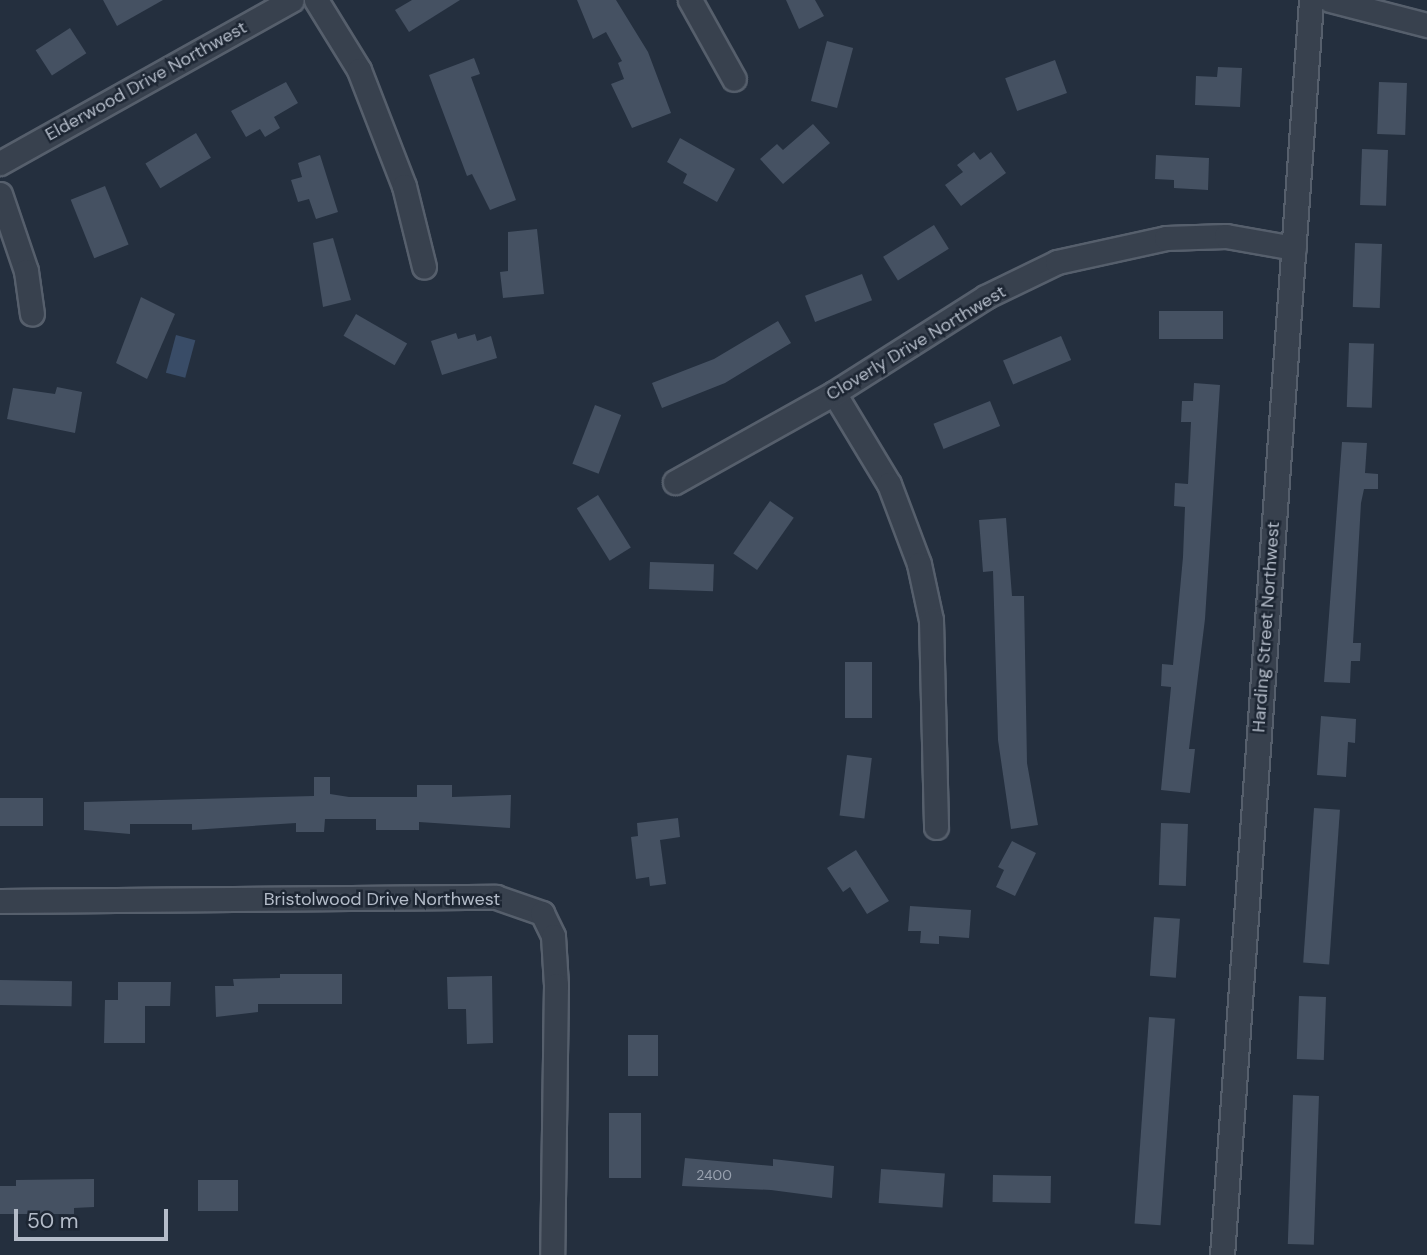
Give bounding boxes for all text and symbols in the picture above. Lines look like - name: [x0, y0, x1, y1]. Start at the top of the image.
- street label: Elderwood Drive Northwest: [41, 17, 251, 145]
- street label: Cloverly Drive Northwest: [822, 281, 1010, 405]
- street label: Harding Street Northwest: [1248, 521, 1284, 733]
- street label: Bristolwood Drive Northwest: [264, 888, 500, 910]
- house number: 2400: [696, 1167, 732, 1183]
- scale bar: [18, 1196, 172, 1240]
- text: 50 m: [27, 1207, 78, 1235]

